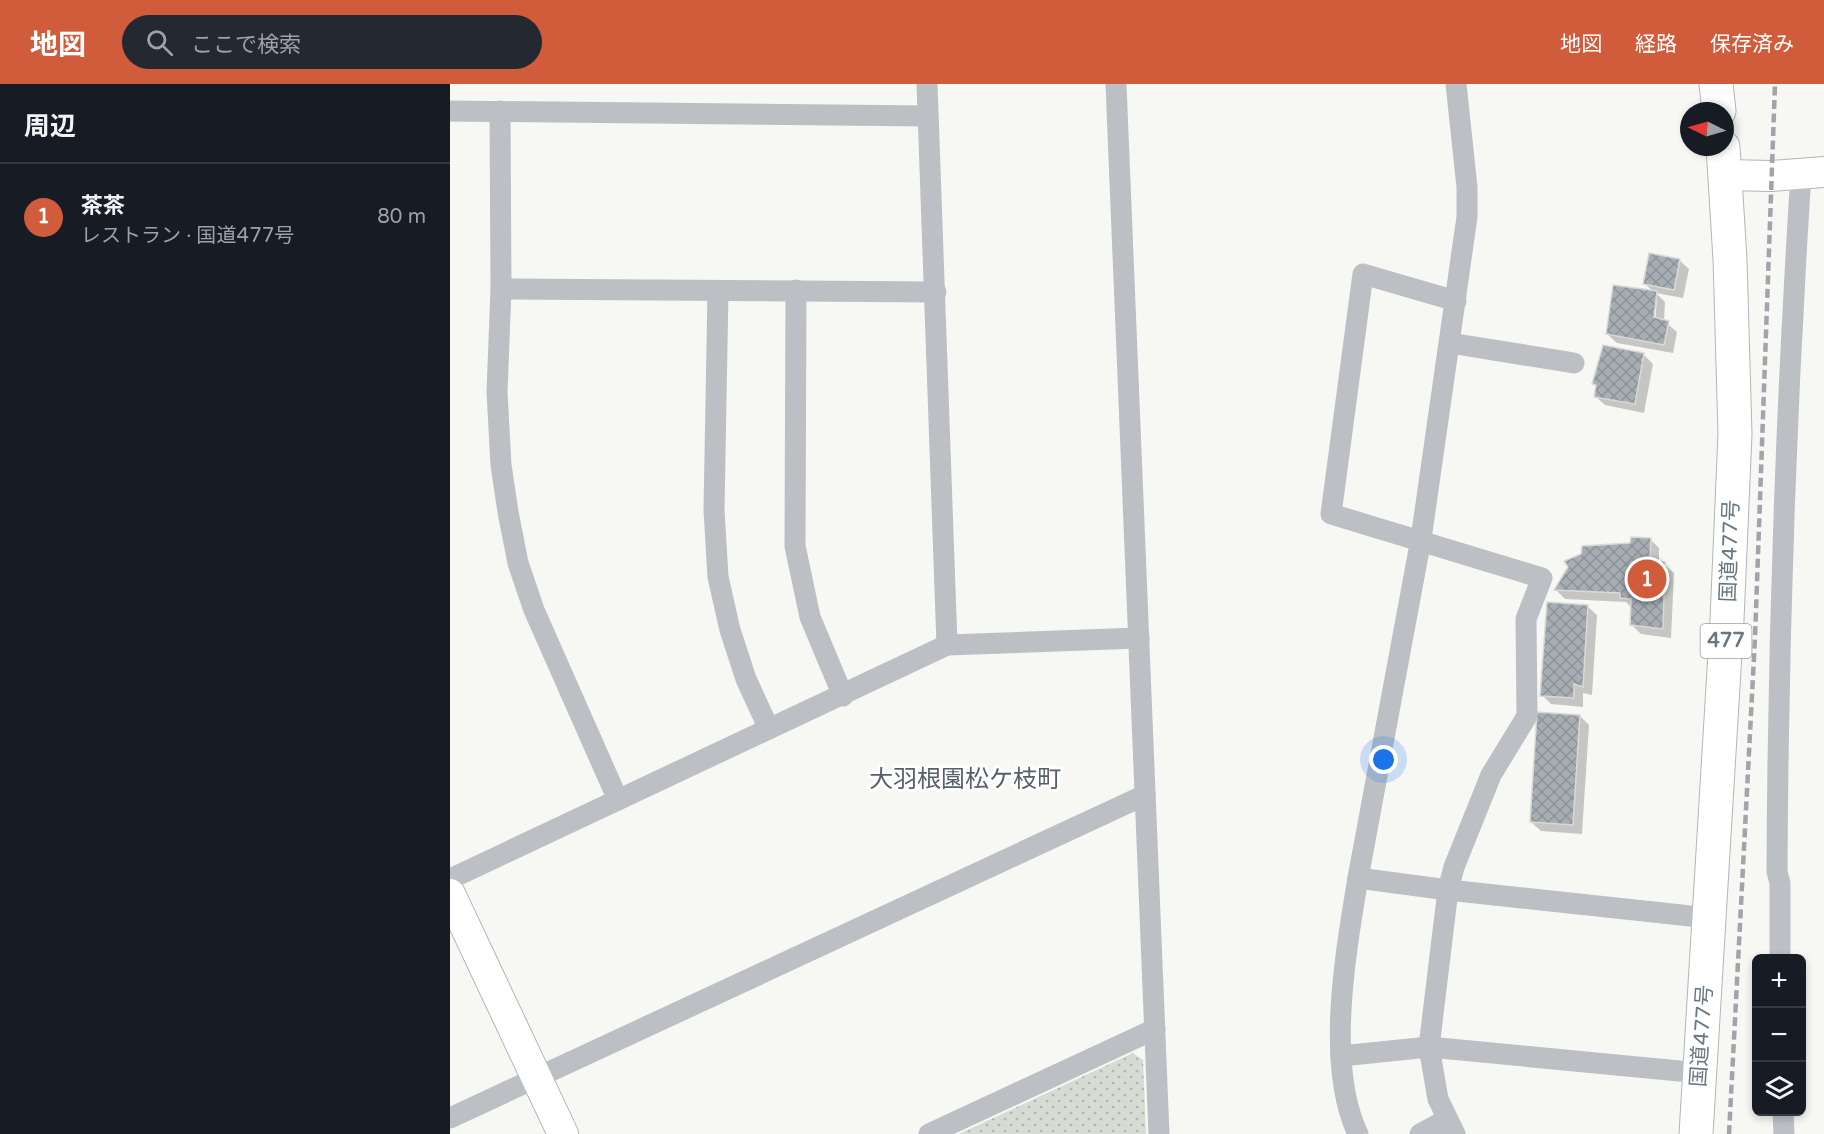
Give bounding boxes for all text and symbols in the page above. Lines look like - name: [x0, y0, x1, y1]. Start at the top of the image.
- search box: [122, 15, 542, 69]
- icon: search: [143, 26, 176, 59]
- text: 地図: [30, 28, 86, 62]
- text: ここで検索: [191, 32, 301, 58]
- text: 地図: [1560, 32, 1602, 57]
- text: 経路: [1635, 32, 1677, 57]
- text: 保存済み: [1710, 32, 1794, 57]
- north arrow: [1680, 102, 1734, 156]
- text: 周辺: [24, 111, 76, 142]
- text: 茶茶: [81, 193, 125, 219]
- text: 1: [37, 205, 50, 229]
- text: 80 m: [377, 205, 426, 229]
- text: レストラン · 国道477号: [81, 224, 294, 248]
- street label: 国道477号: [1716, 499, 1744, 603]
- pin: 1: [1628, 556, 1666, 602]
- road number: 477: [1700, 624, 1752, 658]
- your location: [1369, 745, 1398, 774]
- district label: 大羽根園松ケ枝町: [869, 765, 1061, 794]
- map controls: [1752, 954, 1806, 1116]
- button: +: [1752, 954, 1806, 1008]
- street label: 国道477号: [1686, 984, 1718, 1088]
- button: −: [1752, 1008, 1806, 1062]
- button: layers: [1752, 1062, 1806, 1116]

